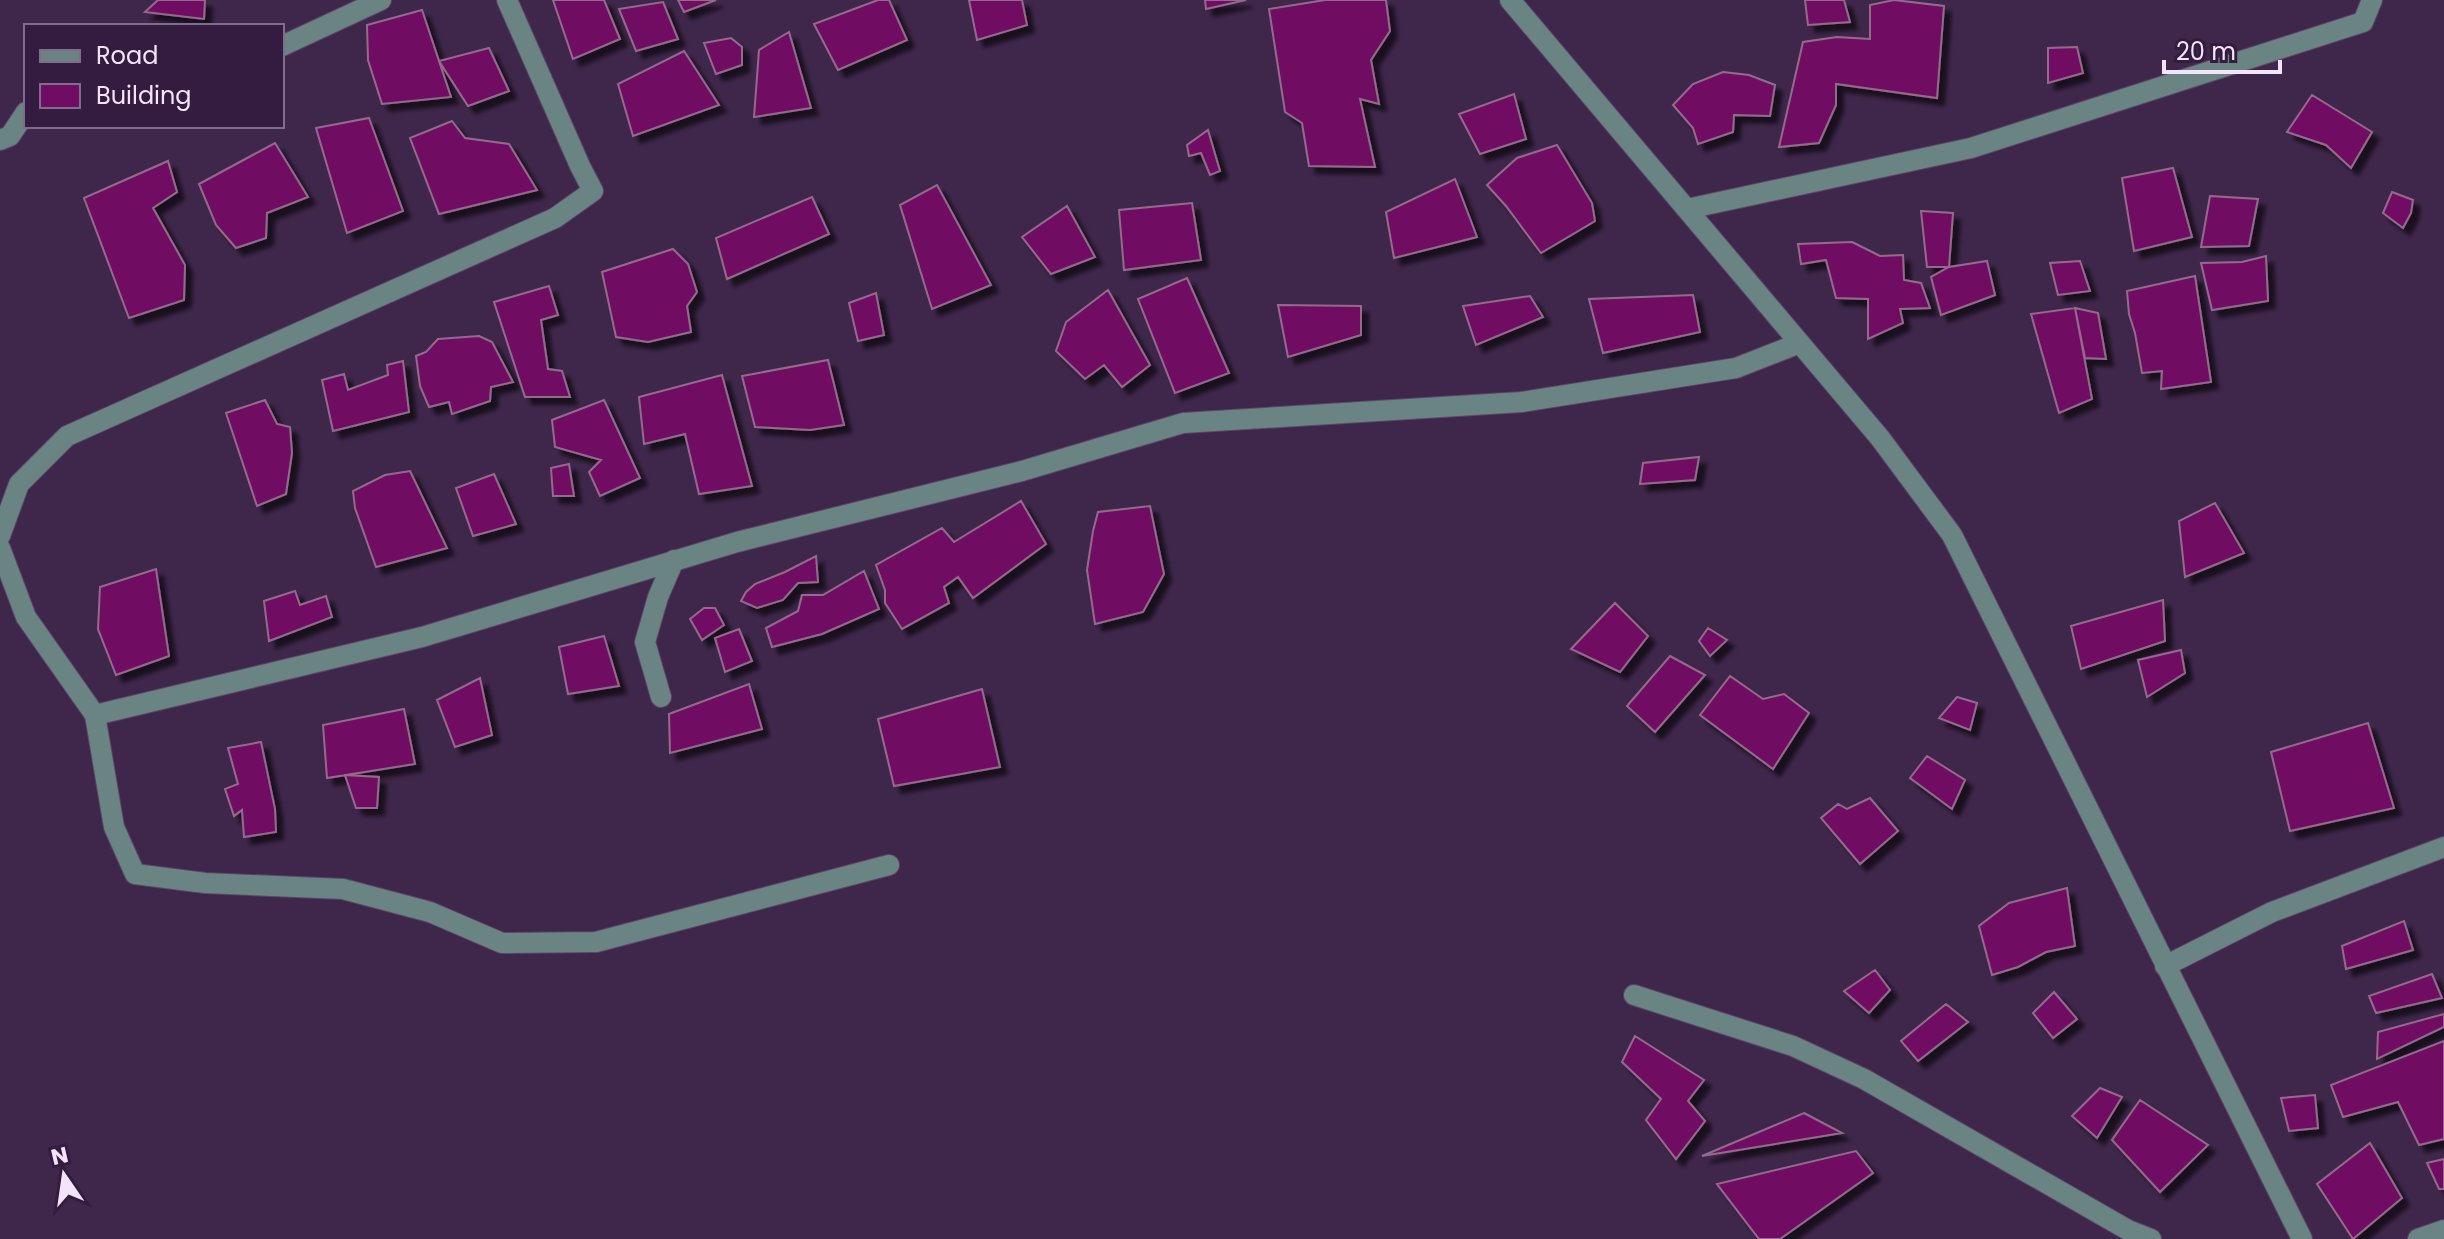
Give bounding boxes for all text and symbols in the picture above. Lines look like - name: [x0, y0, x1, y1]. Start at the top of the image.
- legend: [24, 24, 284, 128]
- scale bar: [2164, 24, 2280, 74]
- text: 20 m: [2176, 35, 2236, 68]
- text: Road: [96, 39, 158, 72]
- text: Building: [96, 79, 192, 112]
- north arrow: [24, 1135, 104, 1215]
- text: N: [48, 1139, 71, 1173]

